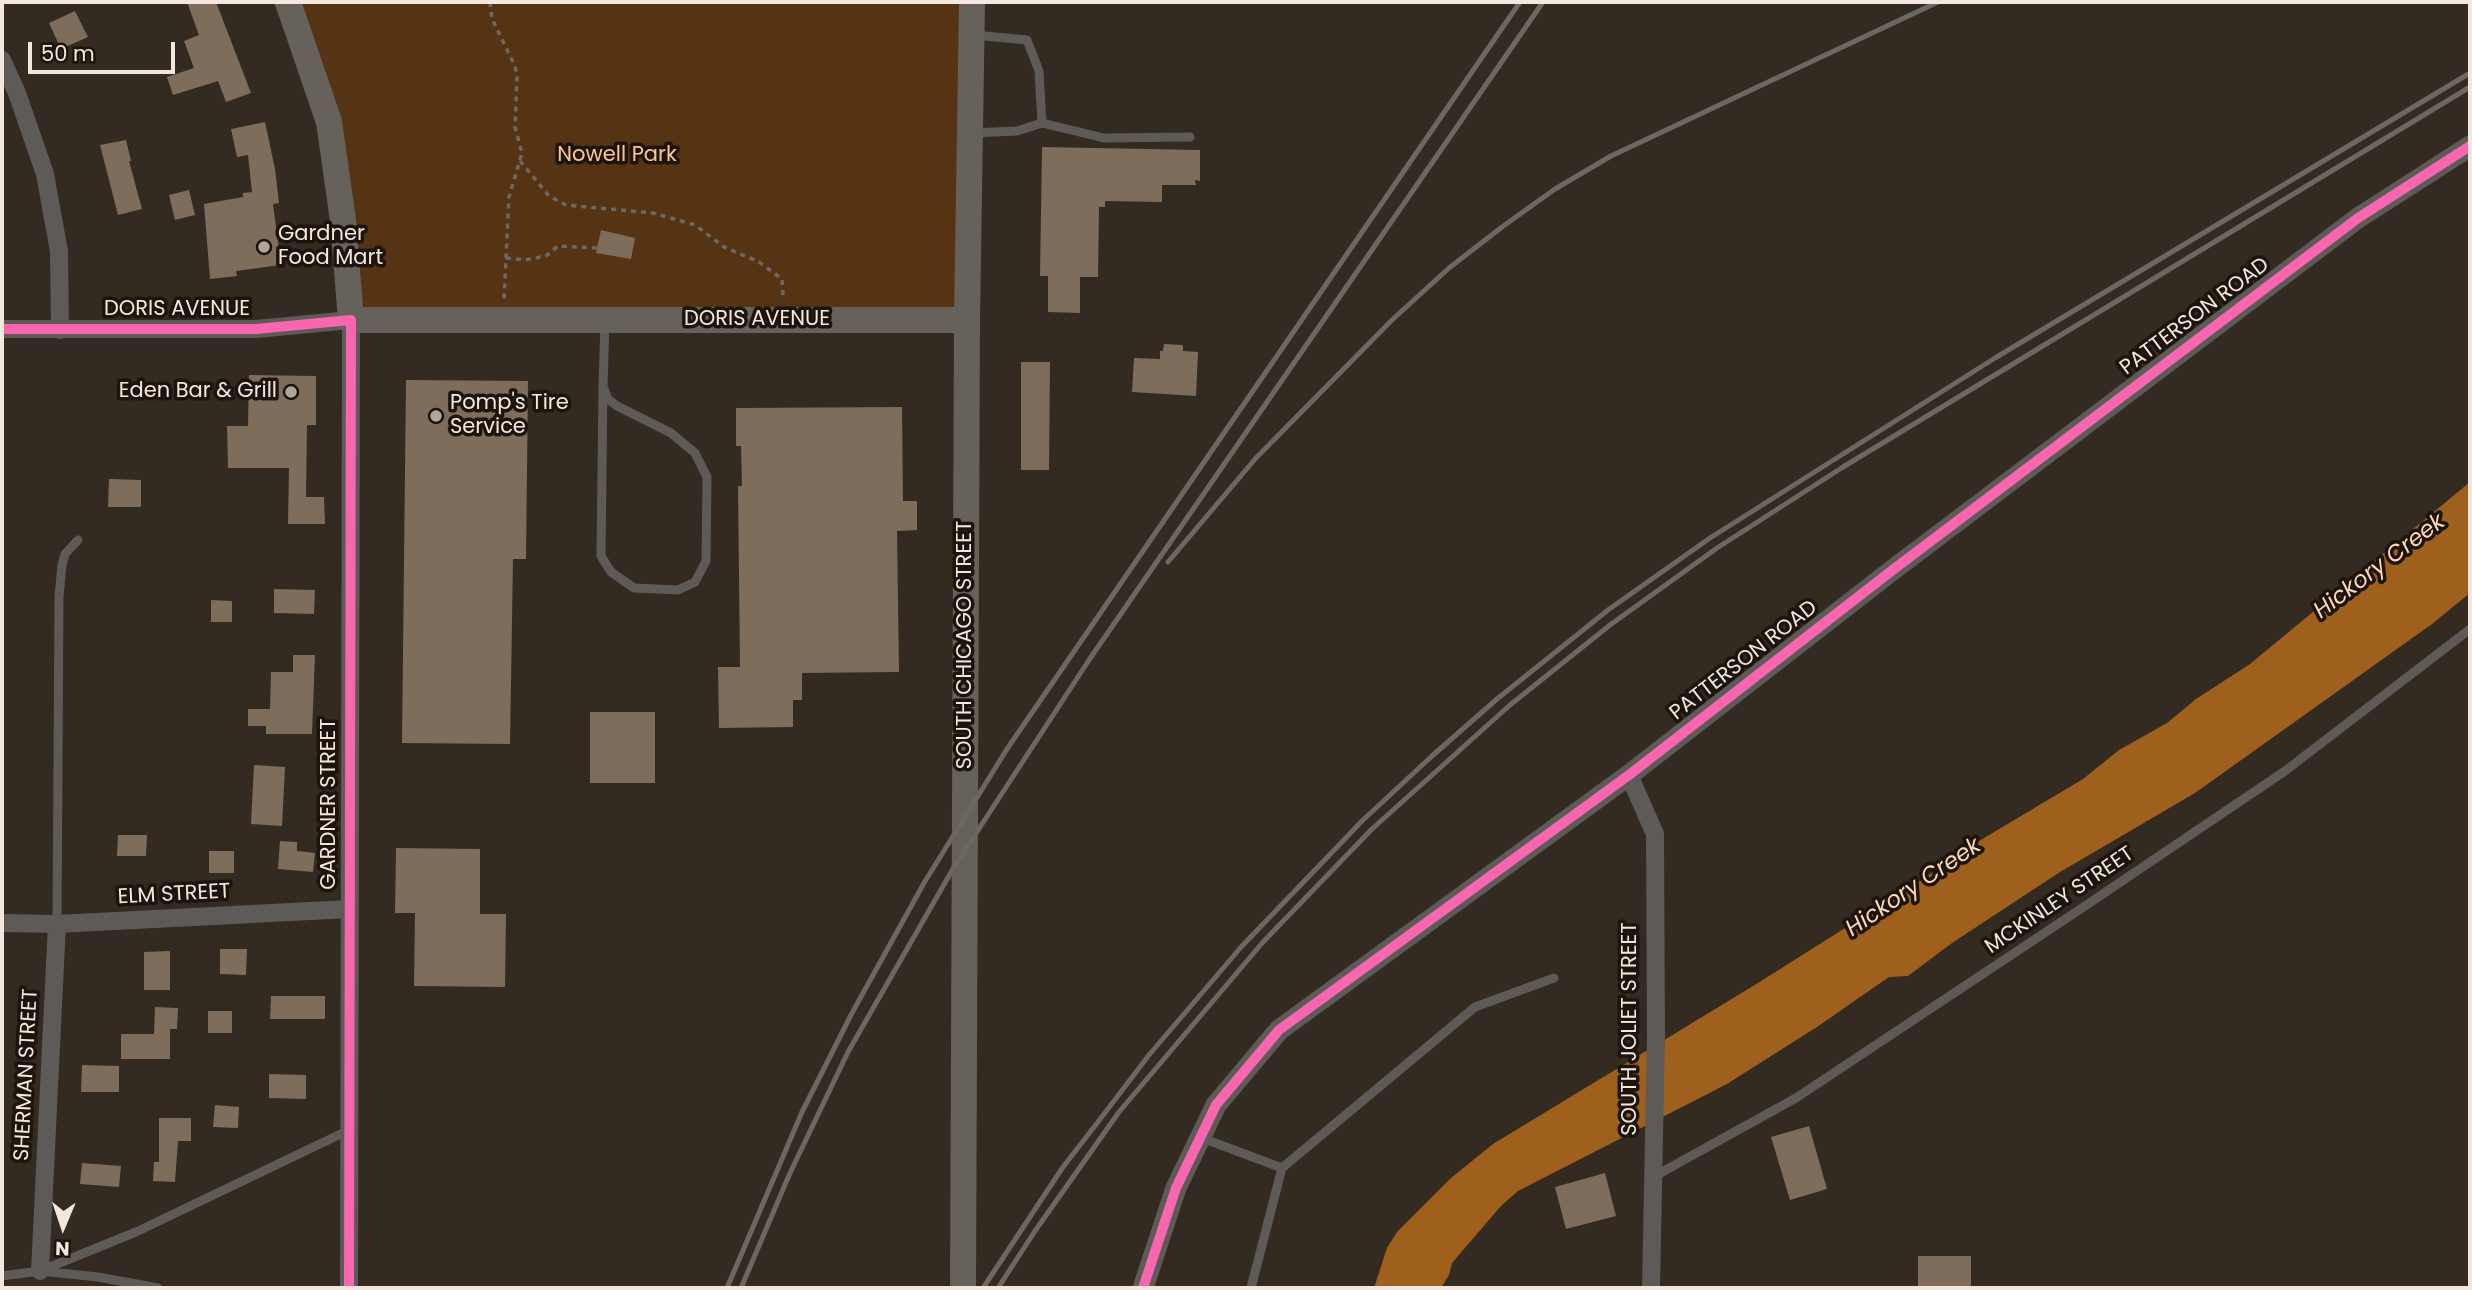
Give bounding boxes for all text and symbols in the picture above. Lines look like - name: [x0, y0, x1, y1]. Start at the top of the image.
- scale bar: [32, 28, 178, 72]
- text: 50 m: [41, 39, 95, 68]
- park label: Nowell Park: [557, 143, 677, 169]
- place label: Gardner Food Mart: [278, 222, 383, 272]
- marker: Gardner Food Mart: [256, 239, 272, 255]
- street label: PATTERSON ROAD: [2116, 253, 2274, 381]
- street label: DORIS AVENUE: [104, 297, 250, 323]
- street label: DORIS AVENUE: [684, 307, 830, 333]
- place label: Eden Bar & Grill: [119, 379, 277, 405]
- marker: Eden Bar & Grill: [283, 384, 299, 400]
- place label: Pomp's Tire Service: [450, 391, 569, 441]
- marker: Pomp's Tire Service: [428, 408, 444, 424]
- water label: Hickory Creek: [2309, 509, 2451, 625]
- street label: SOUTH CHICAGO STREET: [953, 521, 979, 769]
- street label: PATTERSON ROAD: [1665, 596, 1823, 726]
- street label: GARDNER STREET: [317, 718, 343, 890]
- water label: Hickory Creek: [1841, 833, 1987, 943]
- street label: MCKINLEY STREET: [1981, 842, 2139, 960]
- street label: ELM STREET: [117, 879, 231, 911]
- street label: SOUTH JOLIET STREET: [1618, 922, 1644, 1136]
- street label: SHERMAN STREET: [10, 988, 44, 1162]
- north arrow: [28, 1192, 98, 1262]
- text: N: [55, 1235, 70, 1262]

